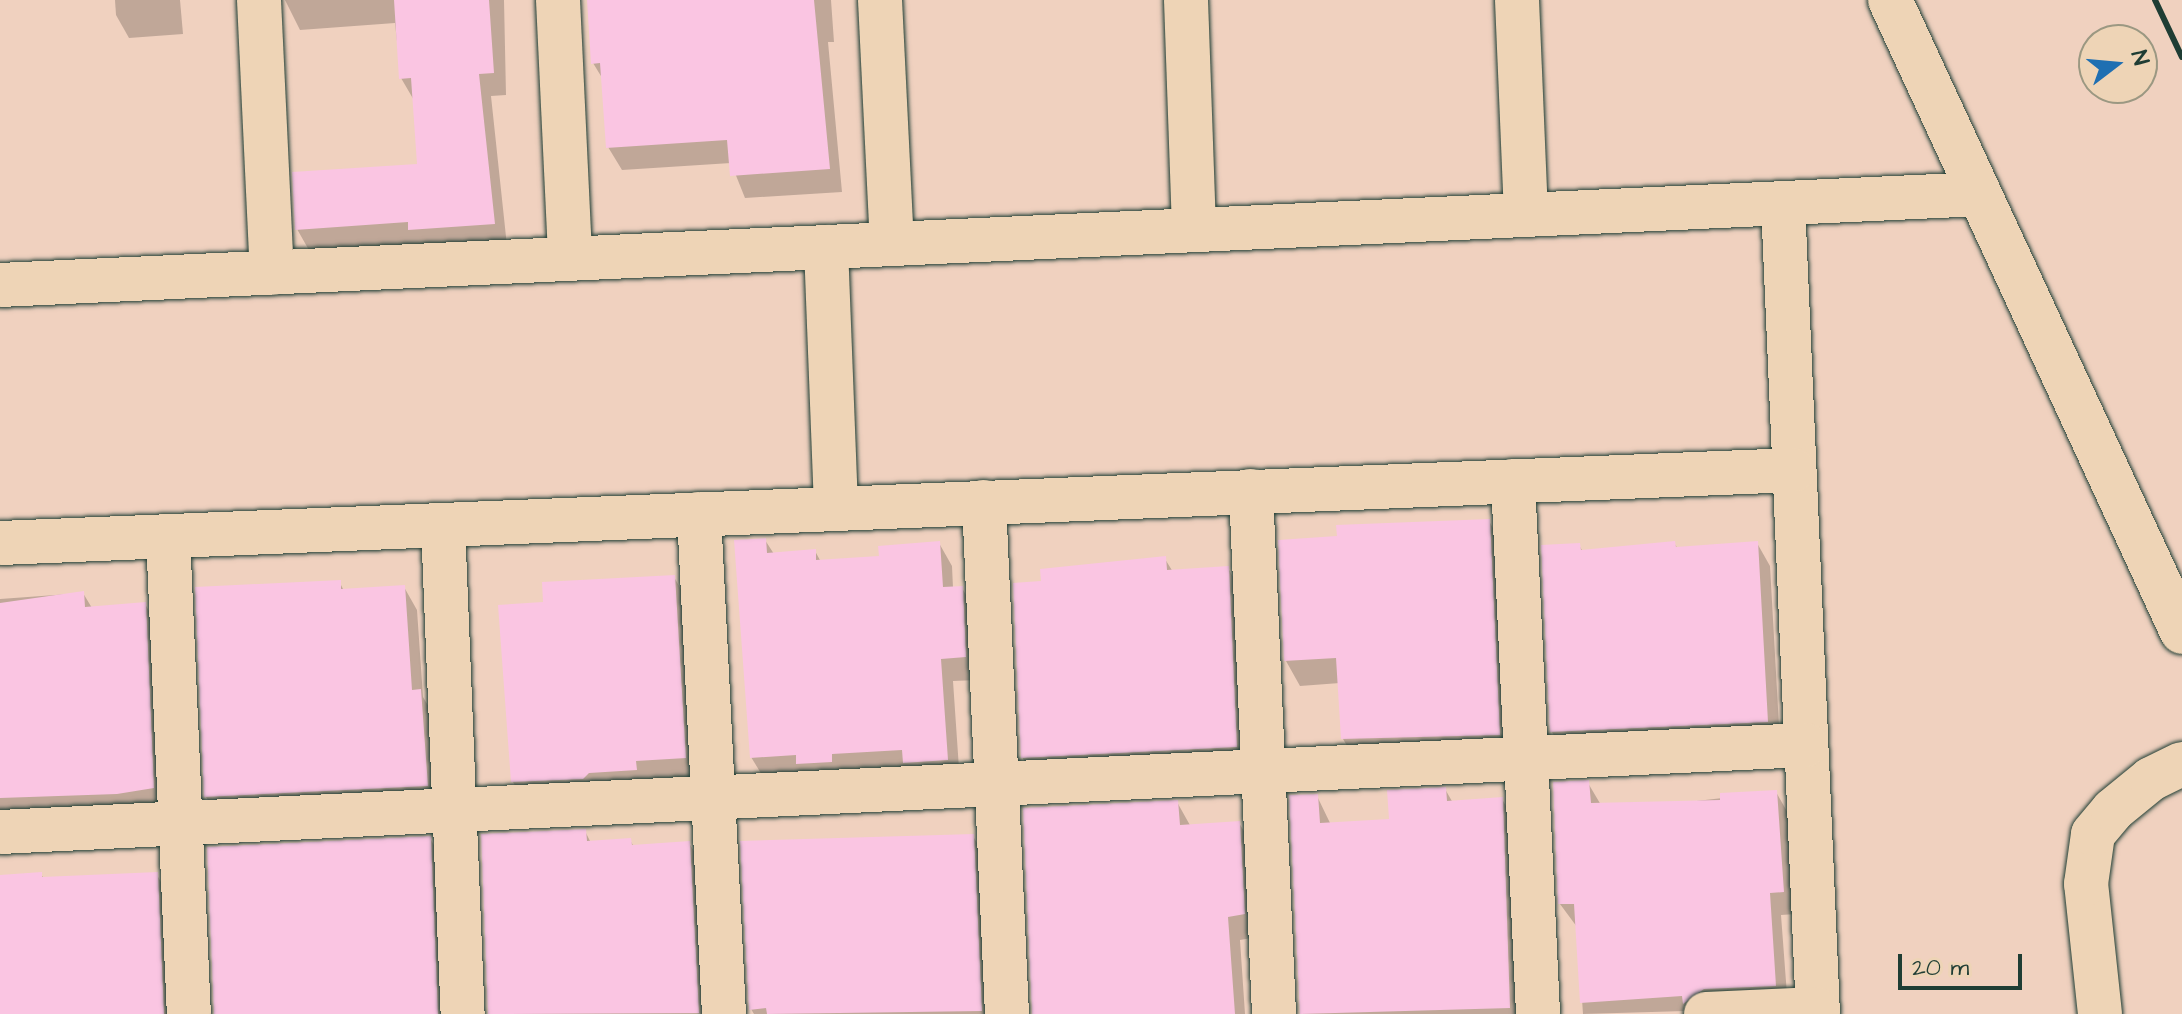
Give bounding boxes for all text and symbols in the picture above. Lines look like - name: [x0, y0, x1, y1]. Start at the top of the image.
- north arrow: [2078, 24, 2158, 104]
- text: N: [2123, 47, 2156, 69]
- scale bar: [1902, 938, 2026, 988]
- text: 20 m: [1912, 951, 1969, 985]

